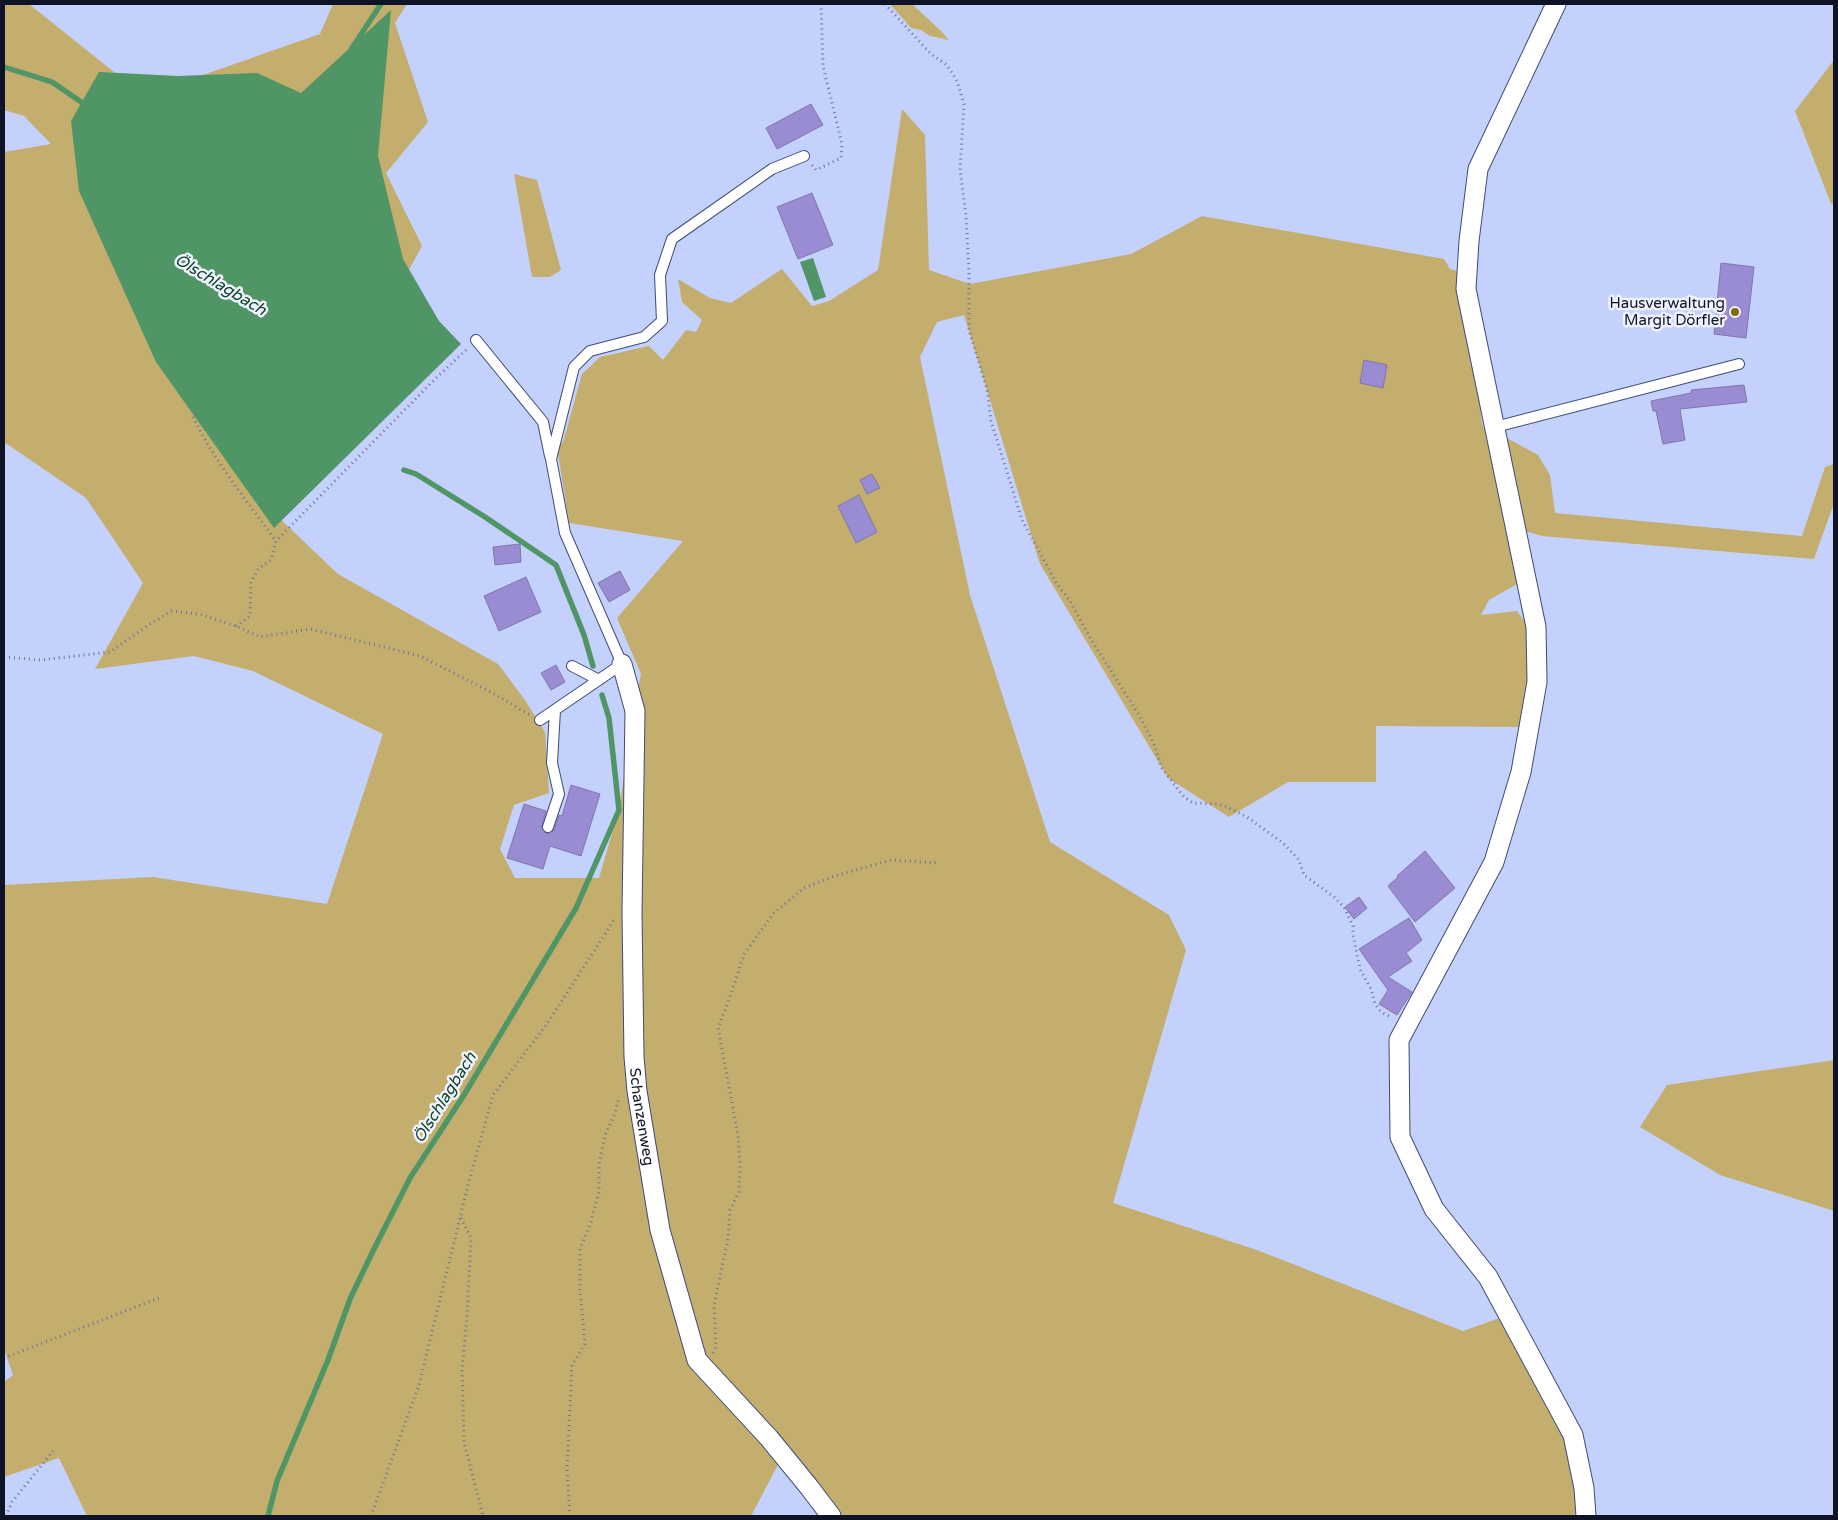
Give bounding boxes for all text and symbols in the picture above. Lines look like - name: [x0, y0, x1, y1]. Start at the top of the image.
- water label: Ölschlagbach: [171, 250, 271, 321]
- place label: Hausverwaltung Margit Dörfler: [1610, 294, 1725, 329]
- marker: Hausverwaltung Margit Dörfler: [1729, 306, 1741, 318]
- water label: Ölschlagbach: [409, 1047, 481, 1147]
- street label: Schanzenweg: [626, 1067, 658, 1167]

